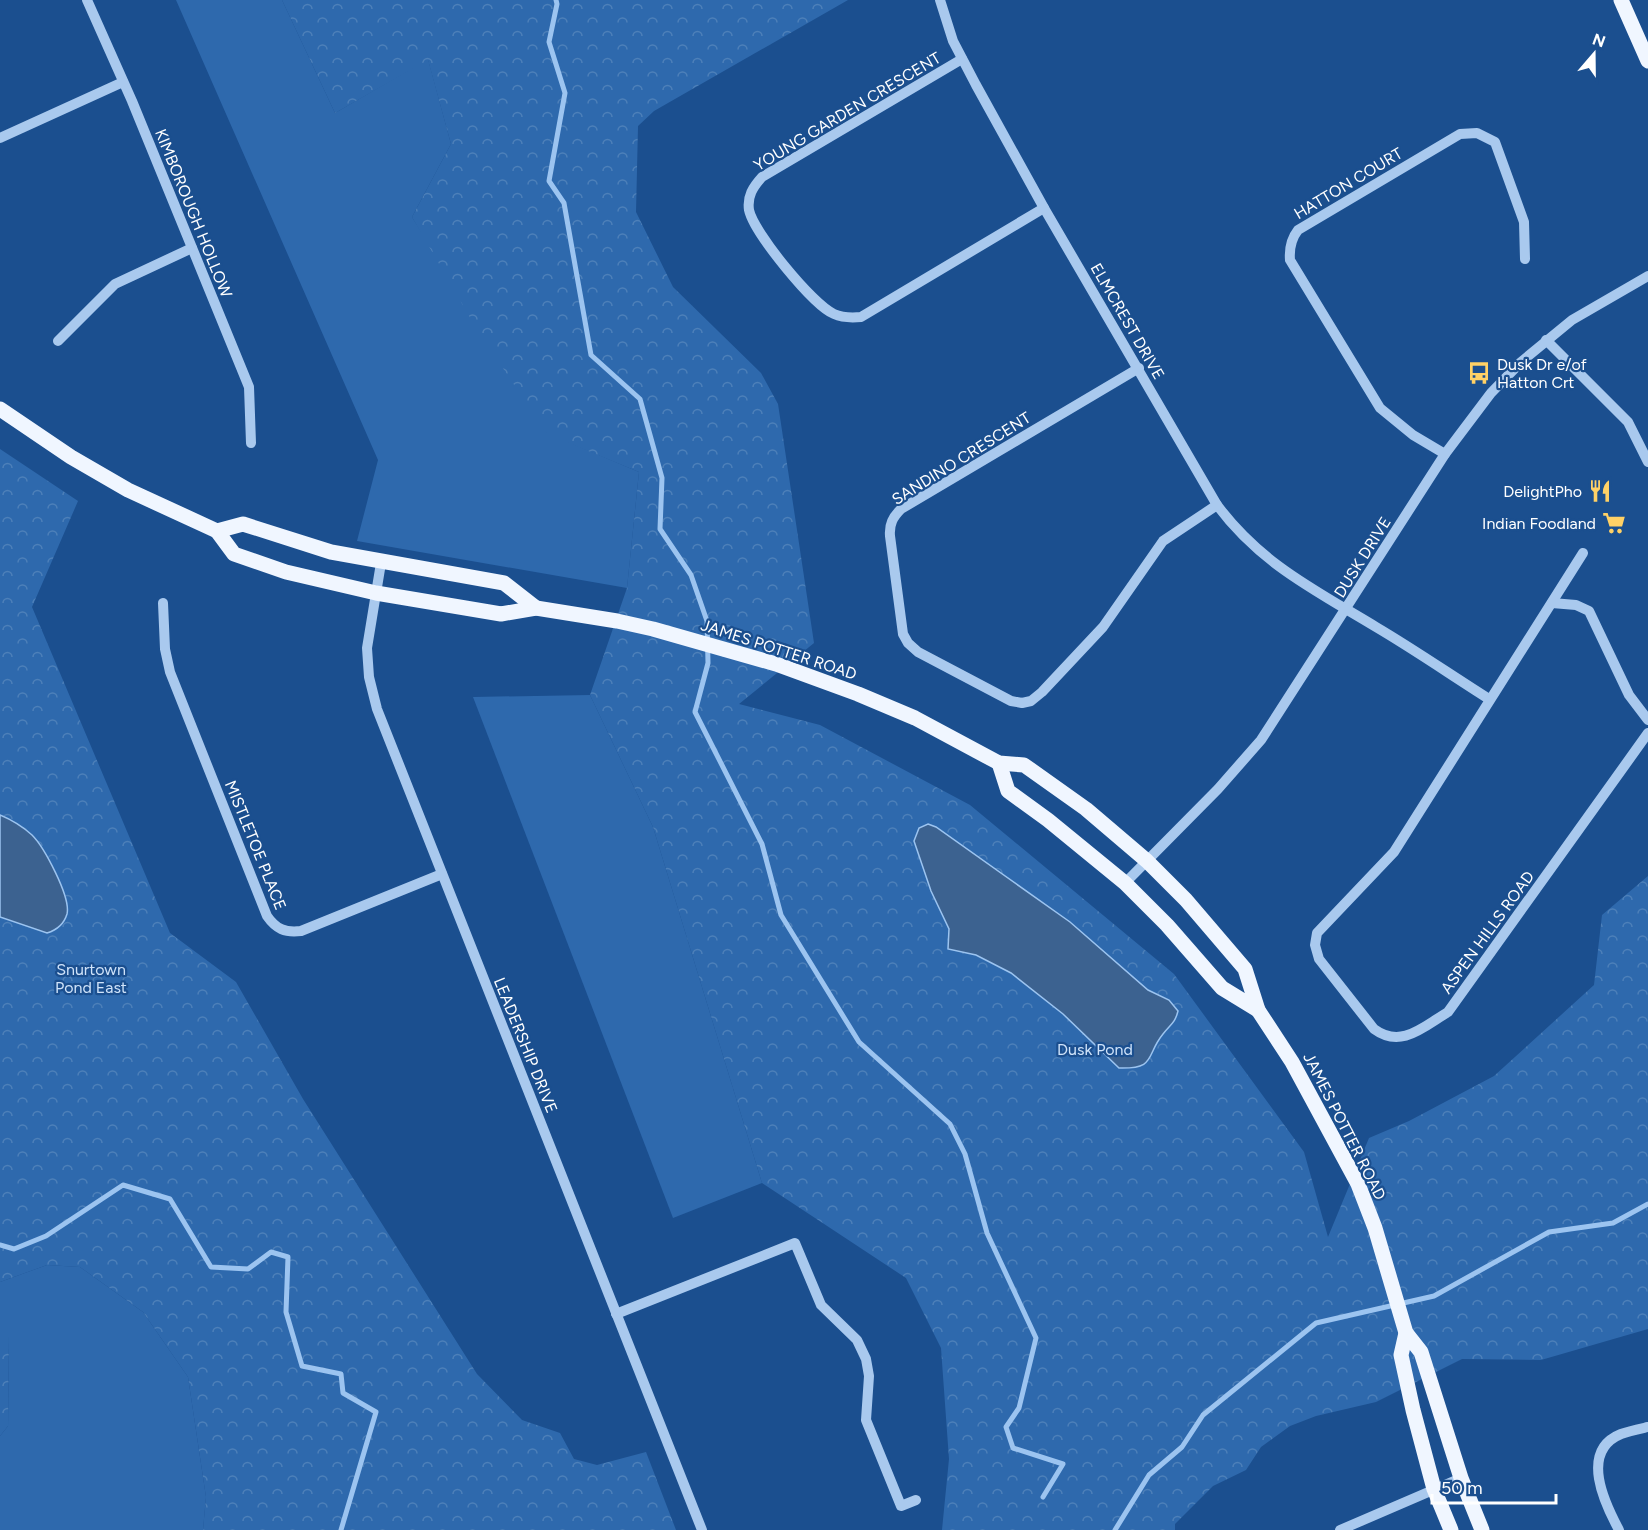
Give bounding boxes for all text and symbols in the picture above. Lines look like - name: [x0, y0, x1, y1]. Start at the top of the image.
- north arrow: [1564, 24, 1624, 84]
- text: N: [1590, 29, 1608, 51]
- street label: YOUNG GARDEN CRESCENT: [750, 48, 944, 175]
- street label: KIMBOROUGH HOLLOW: [151, 126, 236, 301]
- street label: HATTON COURT: [1291, 143, 1406, 223]
- street label: ELMCREST DRIVE: [1087, 260, 1169, 383]
- place label: Dusk Dr e/of Hatton Crt: [1497, 355, 1587, 392]
- bus stop icon: Dusk Dr e/of Hatton Crt: [1466, 360, 1492, 386]
- street label: SANDINO CRESCENT: [888, 408, 1034, 509]
- restaurant icon: DelightPho: [1587, 478, 1613, 504]
- place label: DelightPho: [1503, 482, 1582, 501]
- supermarket icon: Indian Foodland: [1601, 510, 1627, 536]
- street label: DUSK DRIVE: [1330, 513, 1395, 601]
- place label: Indian Foodland: [1482, 514, 1596, 533]
- street label: JAMES POTTER ROAD: [699, 615, 859, 684]
- street label: MISTLETOE PLACE: [221, 778, 290, 913]
- street label: ASPEN HILLS ROAD: [1437, 867, 1538, 997]
- park label: Snurtown Pond East: [55, 960, 127, 997]
- street label: LEADERSHIP DRIVE: [490, 975, 561, 1116]
- park label: Dusk Pond: [1057, 1040, 1133, 1059]
- street label: JAMES POTTER ROAD: [1299, 1049, 1390, 1203]
- scale bar: [1432, 1467, 1556, 1505]
- text: 50 m: [1441, 1477, 1483, 1499]

